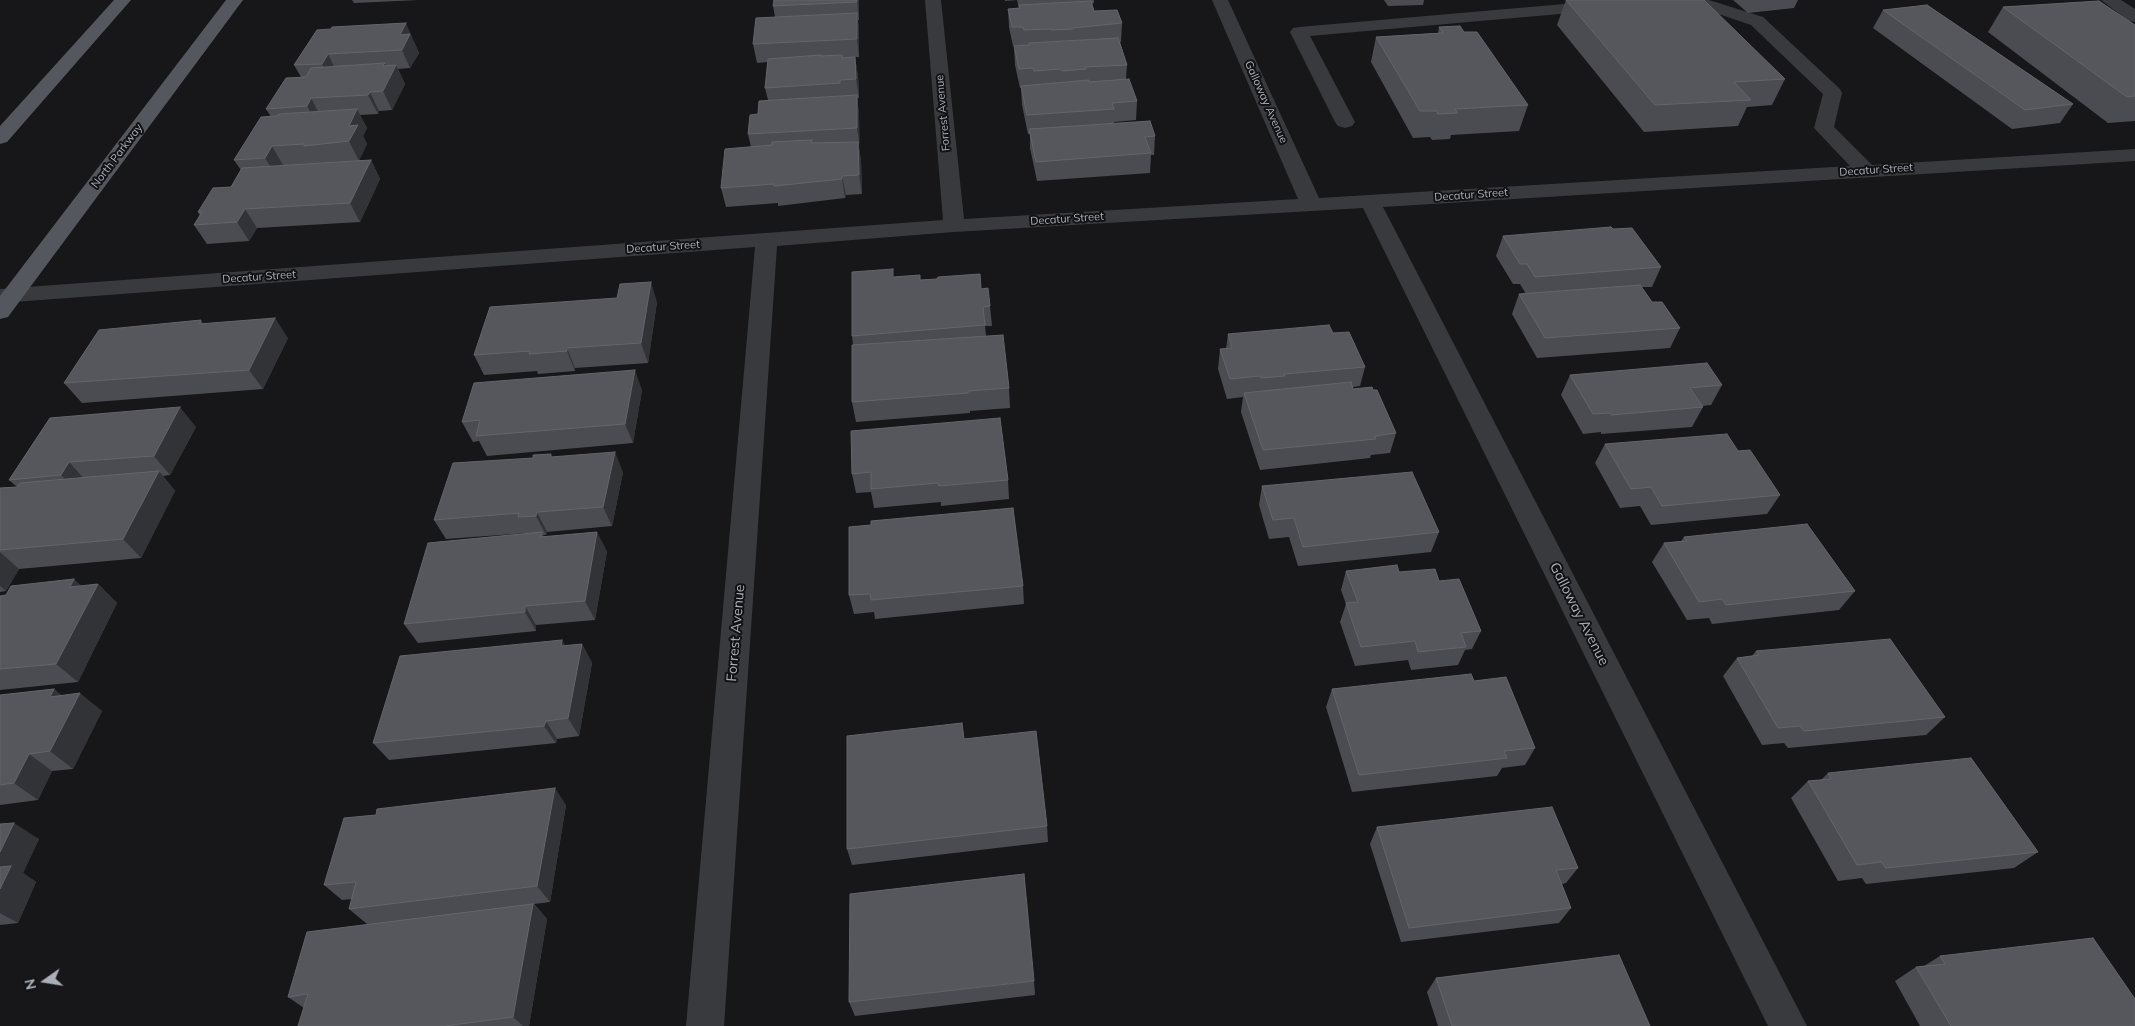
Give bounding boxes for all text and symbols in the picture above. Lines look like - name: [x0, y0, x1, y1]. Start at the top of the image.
- street label: Galloway Avenue: [1242, 59, 1290, 145]
- street label: Forrest Avenue: [933, 74, 953, 152]
- street label: North Parkway: [89, 121, 145, 191]
- street label: Decatur Street: [1839, 161, 1913, 179]
- street label: Decatur Street: [1434, 186, 1508, 204]
- street label: Decatur Street: [1030, 210, 1104, 228]
- street label: Decatur Street: [626, 238, 700, 256]
- street label: Decatur Street: [222, 268, 296, 286]
- street label: Galloway Avenue: [1546, 560, 1612, 668]
- street label: Forrest Avenue: [723, 584, 749, 682]
- north arrow: [20, 956, 70, 1006]
- text: N: [20, 977, 40, 992]

